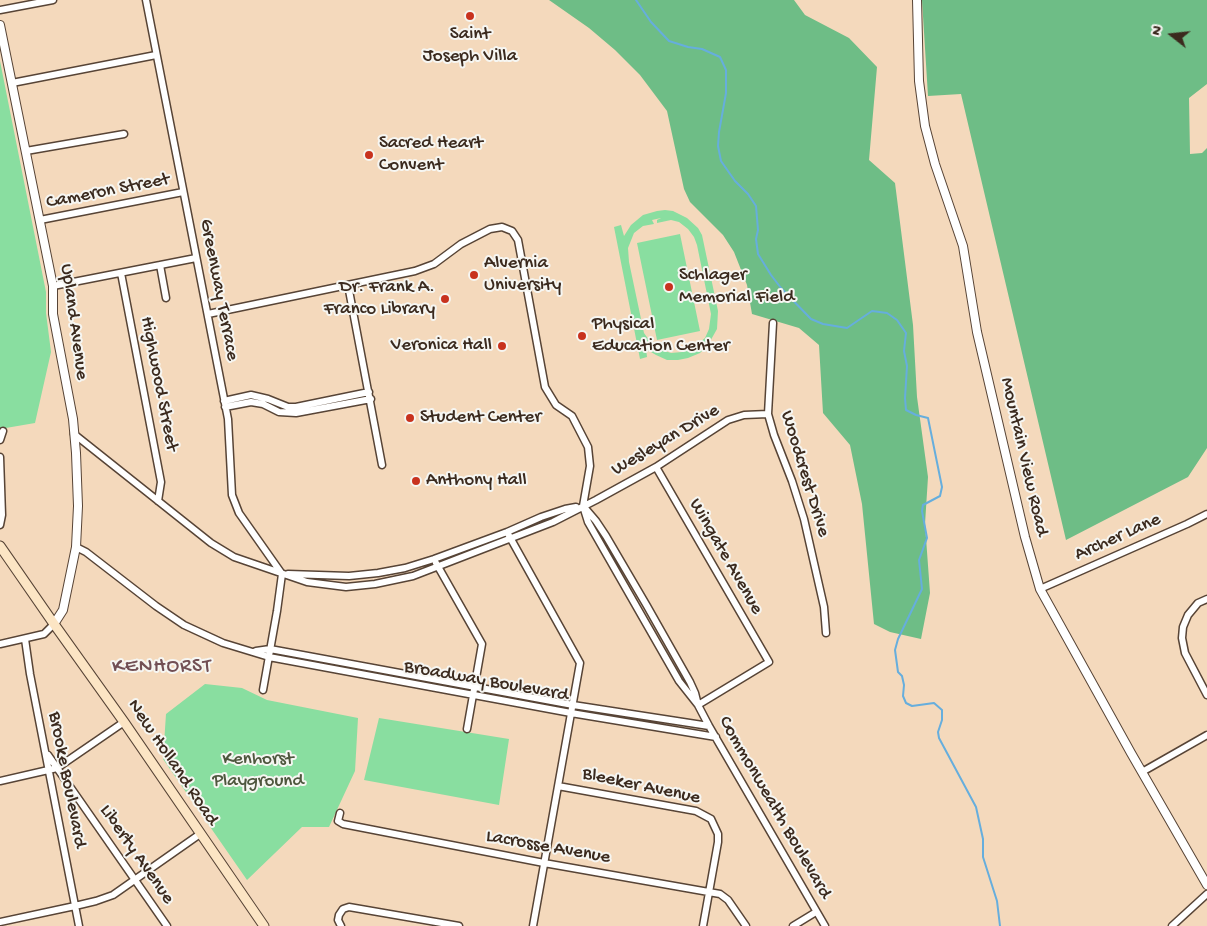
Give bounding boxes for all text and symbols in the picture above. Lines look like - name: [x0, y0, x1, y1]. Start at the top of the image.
- marker: Saint Joseph Villa: [464, 10, 476, 22]
- north arrow: [1147, 10, 1197, 60]
- place label: Saint Joseph Villa: [423, 24, 517, 68]
- text: N: [1148, 24, 1167, 37]
- place label: Sacred Heart Convent: [379, 133, 483, 177]
- marker: Sacred Heart Convent: [363, 149, 375, 161]
- street label: Cameron Street: [45, 169, 171, 215]
- street label: Greenway Terrace: [193, 217, 243, 363]
- place label: Alvernia University: [484, 253, 561, 297]
- street label: Upland Avenue: [54, 263, 92, 381]
- place label: Schlager Memorial Field: [679, 265, 794, 309]
- marker: Alvernia University: [468, 269, 480, 281]
- place label: Dr. Frank A. Franco Library: [324, 277, 435, 321]
- marker: Schlager Memorial Field: [663, 281, 675, 293]
- marker: Dr. Frank A. Franco Library: [439, 293, 451, 305]
- place label: Physical Education Center: [592, 314, 730, 358]
- street label: Highwood Street: [134, 315, 182, 453]
- marker: Physical Education Center: [576, 330, 588, 342]
- place label: Veronica Hall: [391, 335, 492, 357]
- marker: Veronica Hall: [496, 340, 508, 352]
- street label: Mountain View Road: [994, 375, 1052, 539]
- street label: Wesleyan Drive: [608, 400, 724, 482]
- place label: Student Center: [420, 407, 541, 429]
- street label: Woodcrest Drive: [774, 408, 834, 540]
- marker: Student Center: [404, 412, 416, 424]
- place label: Anthony Hall: [426, 470, 527, 492]
- marker: Anthony Hall: [410, 475, 422, 487]
- street label: Wingate Avenue: [683, 495, 767, 619]
- street label: Archer Lane: [1071, 509, 1165, 567]
- district label: KENHORST: [111, 655, 213, 681]
- street label: Broadway Boulevard: [402, 656, 570, 708]
- street label: New Holland Road: [121, 696, 223, 830]
- street label: Brooke Boulevard: [42, 710, 90, 850]
- street label: Commonwealth Boulevard: [712, 713, 836, 903]
- park label: Kenhorst Playground: [212, 749, 304, 793]
- street label: Bleeker Avenue: [580, 763, 702, 811]
- street label: Liberty Avenue: [93, 801, 179, 909]
- street label: Lacrosse Avenue: [484, 826, 612, 870]

